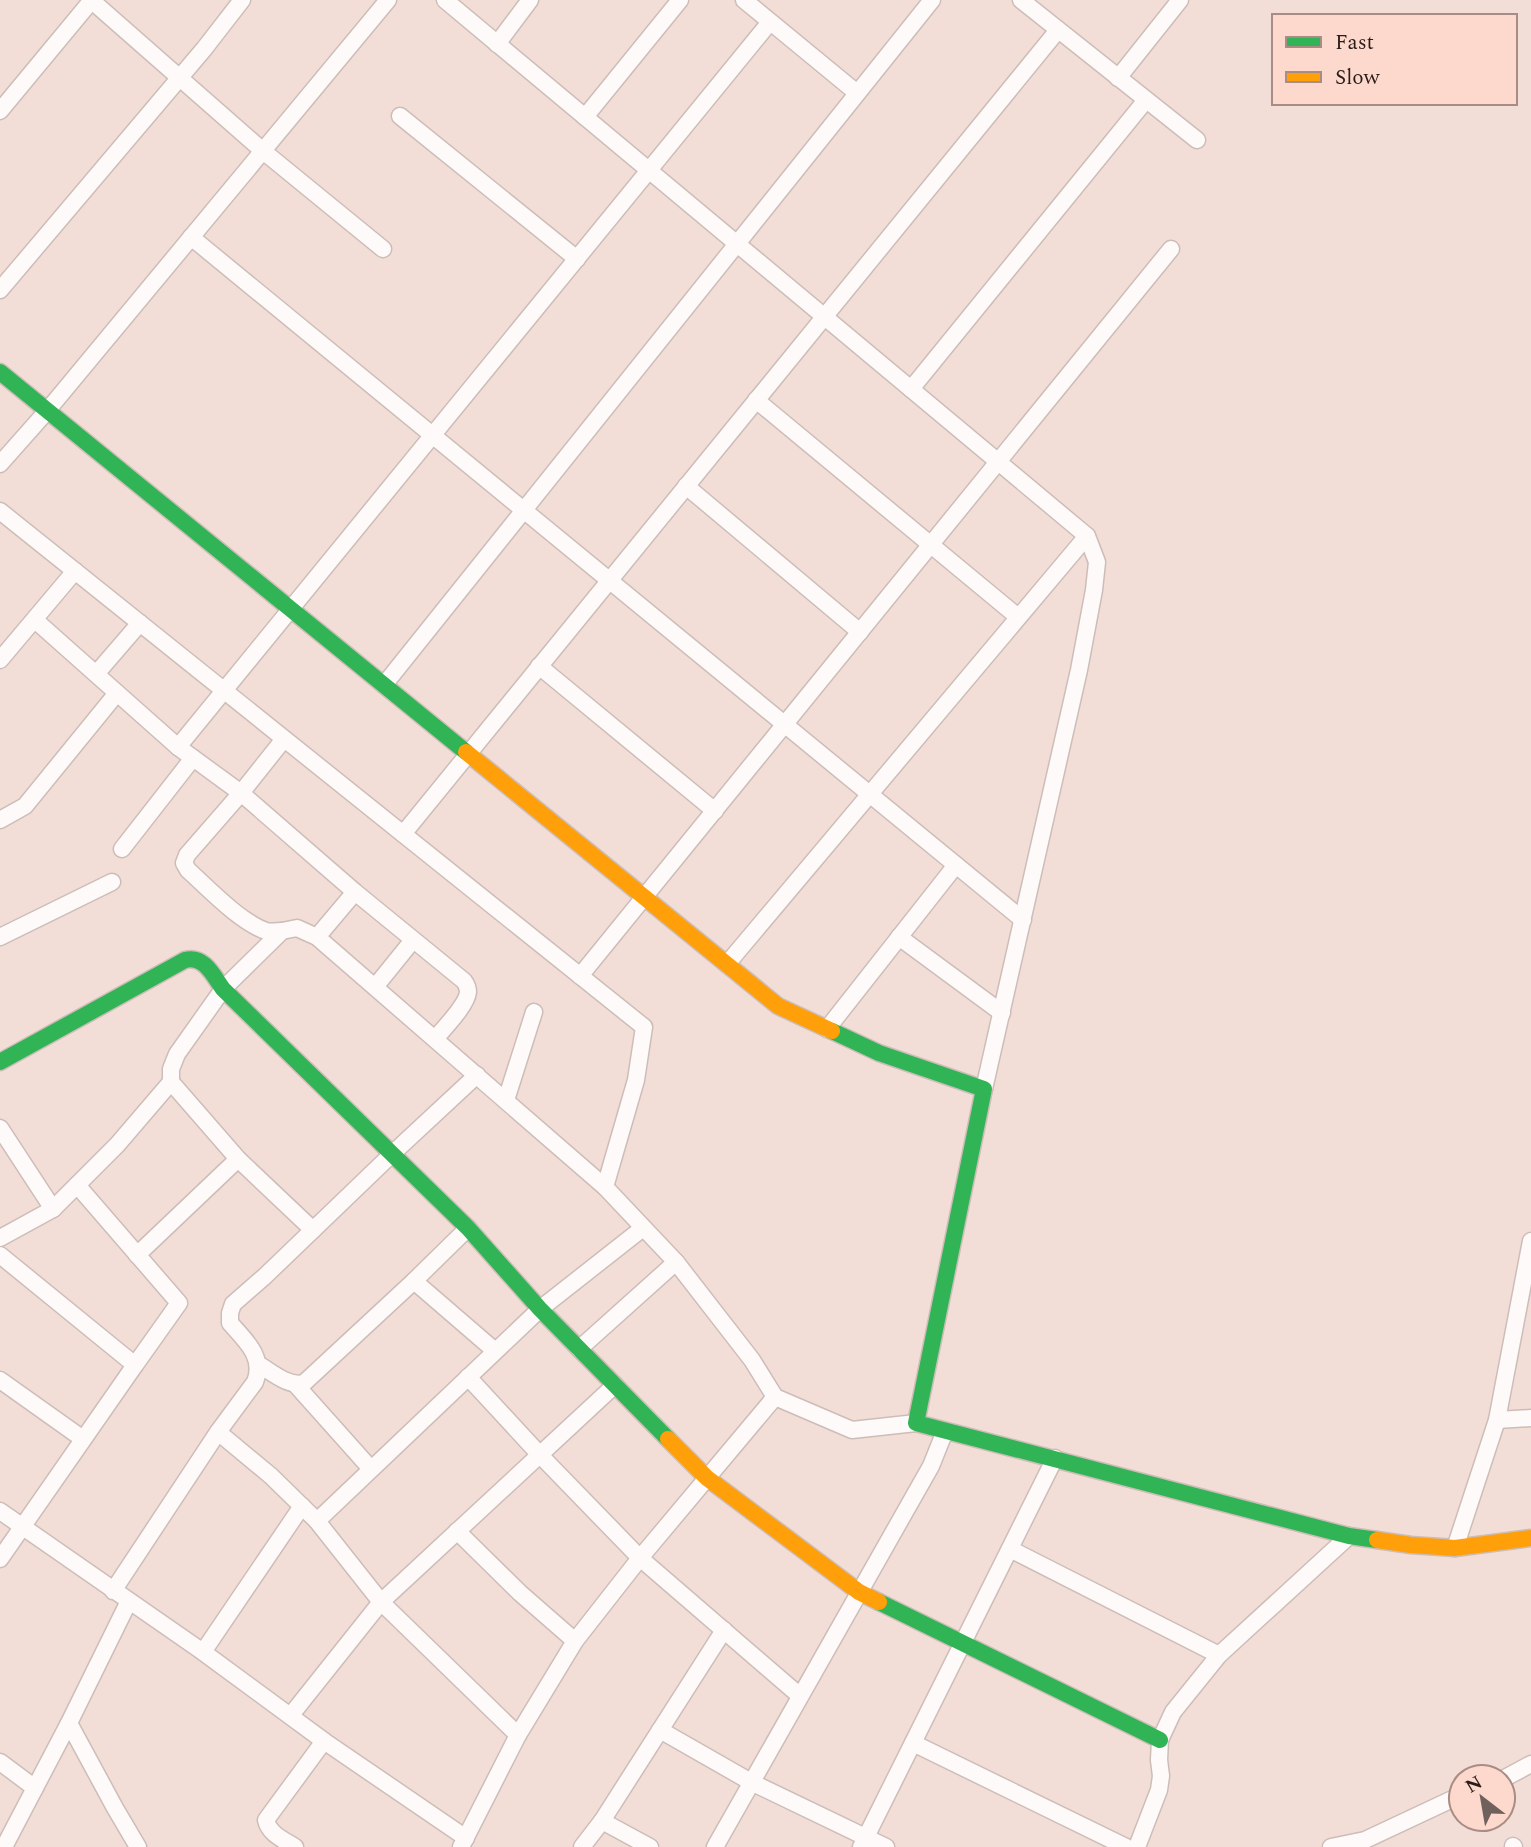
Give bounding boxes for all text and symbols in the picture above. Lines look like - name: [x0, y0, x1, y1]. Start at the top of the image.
- legend: [1272, 14, 1517, 105]
- text: Fast: [1335, 27, 1374, 59]
- text: Slow: [1335, 62, 1381, 94]
- north arrow: [1447, 1763, 1517, 1833]
- text: N: [1460, 1768, 1488, 1801]

